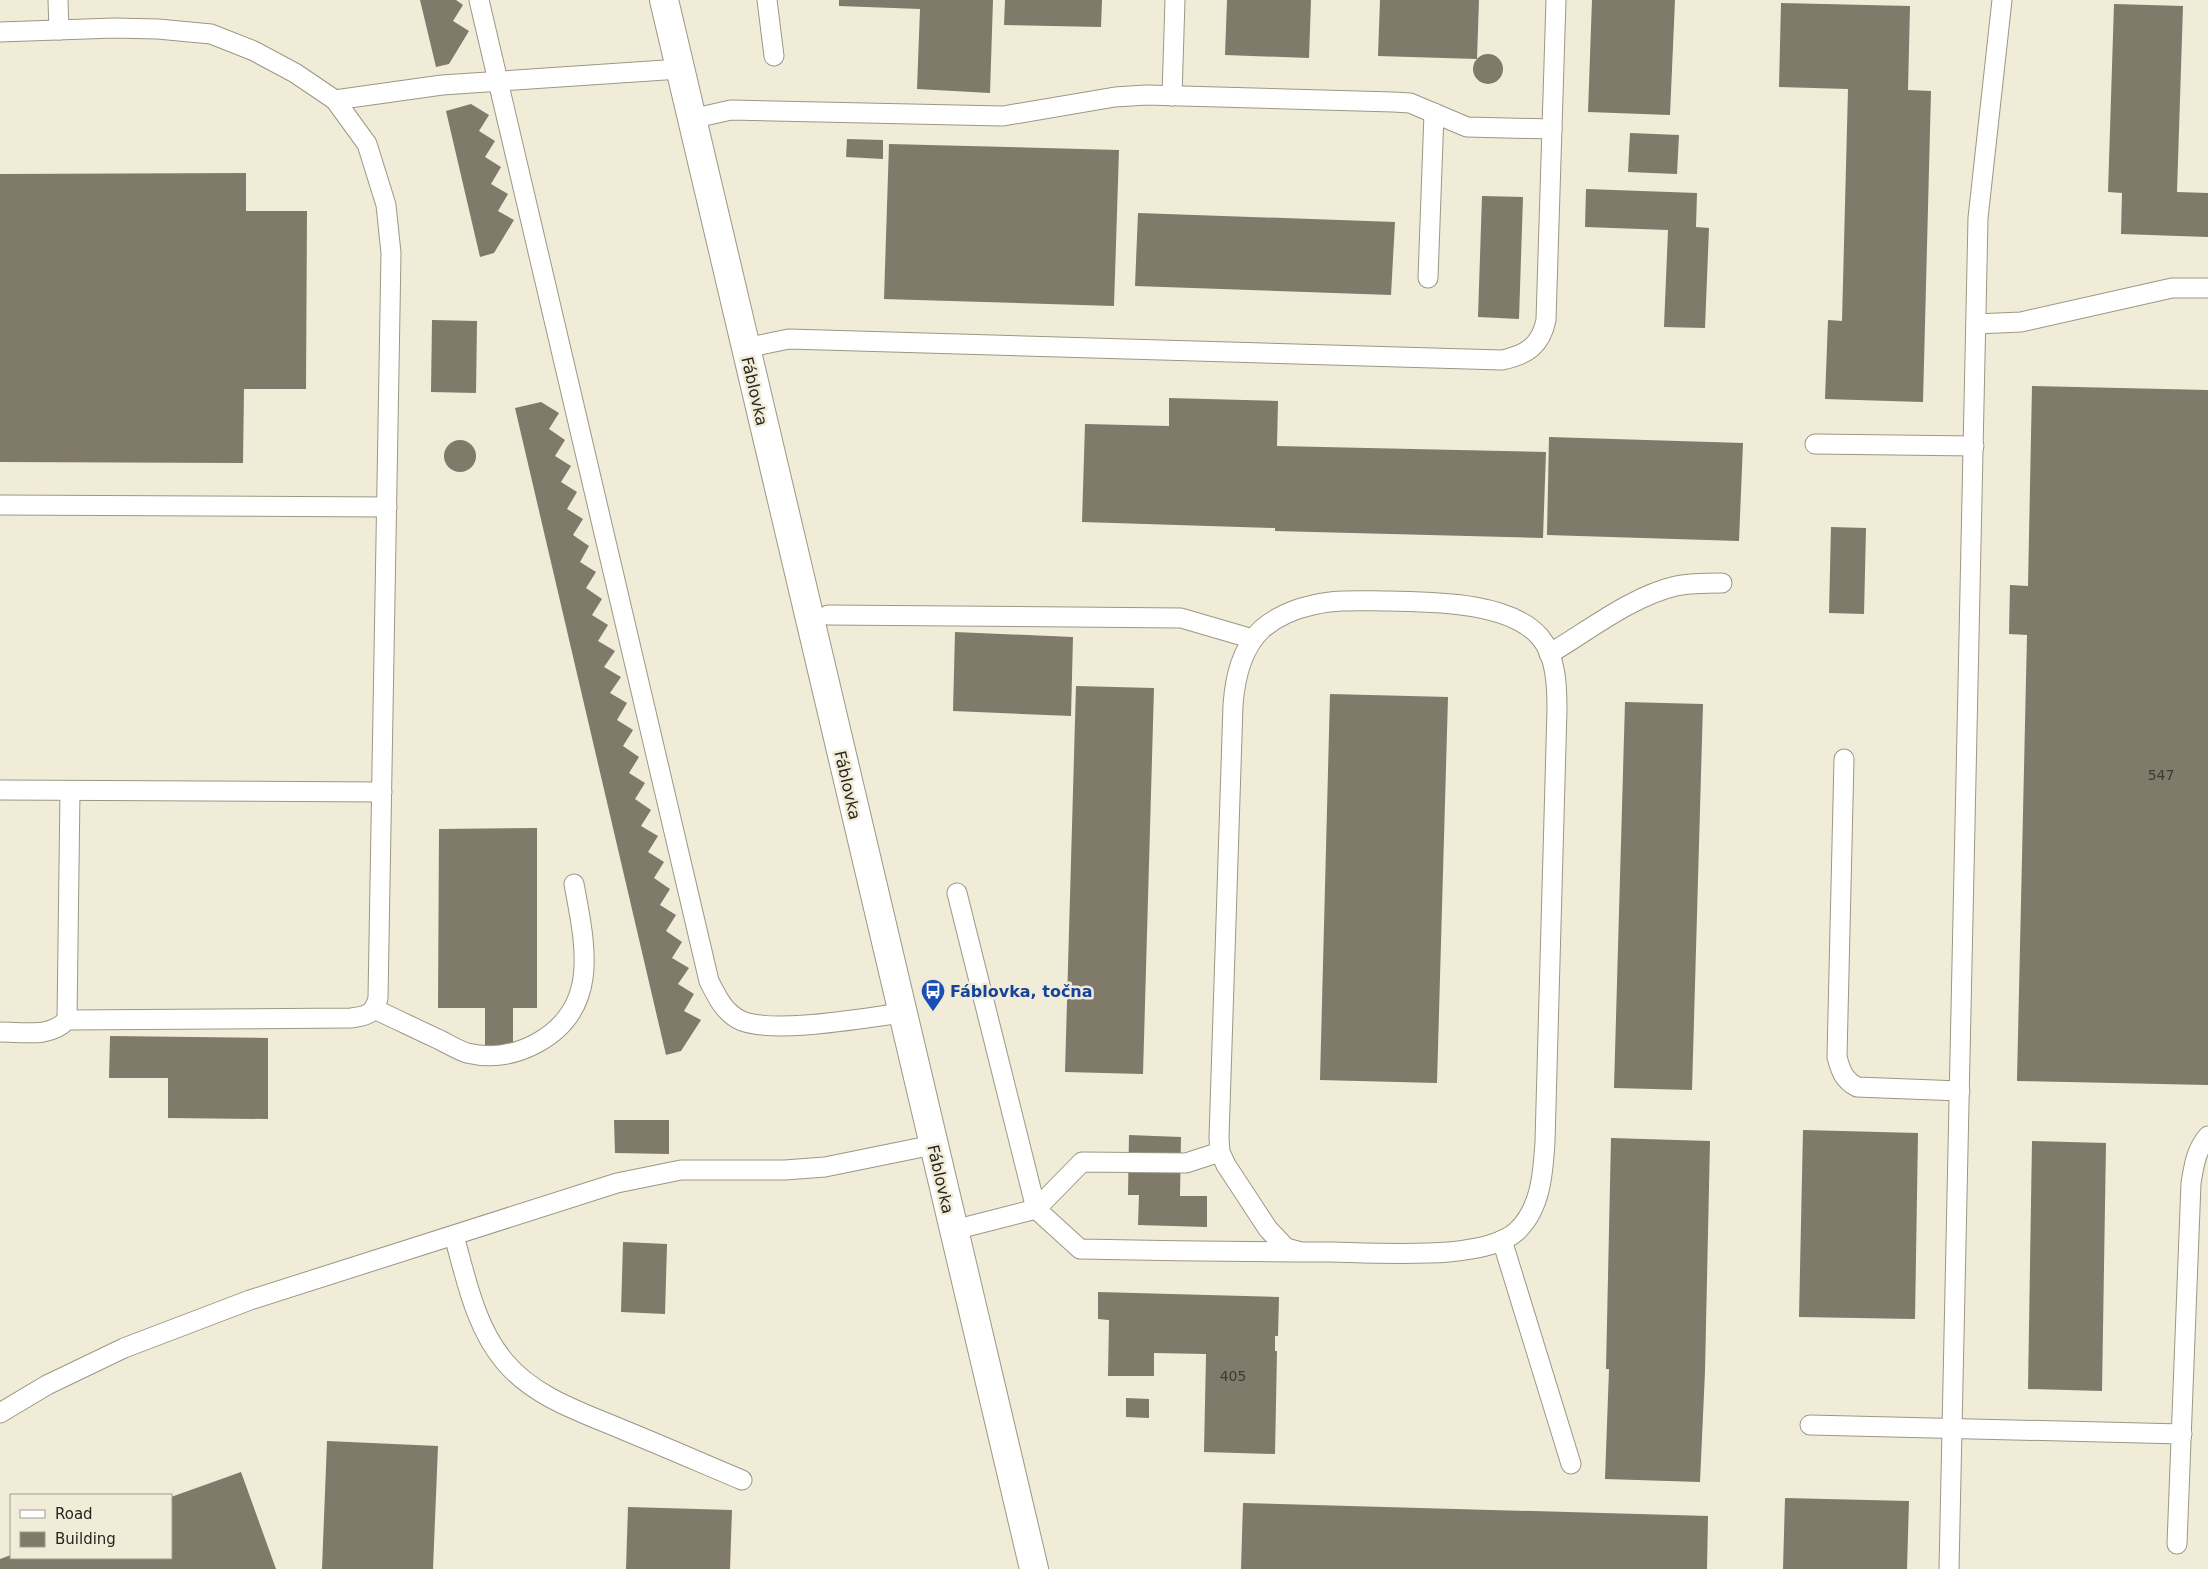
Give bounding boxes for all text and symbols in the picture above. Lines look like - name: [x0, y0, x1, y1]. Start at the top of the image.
- street label: Fáblovka: [737, 355, 772, 427]
- street label: Fáblovka: [830, 749, 865, 821]
- house number: 547: [2148, 767, 2174, 783]
- bus stop icon: Fáblovka, točna: [920, 978, 946, 1012]
- place label: Fáblovka, točna: [950, 982, 1093, 1001]
- street label: Fáblovka: [923, 1143, 958, 1215]
- house number: 405: [1220, 1368, 1246, 1384]
- legend: [10, 1494, 172, 1559]
- text: Road: [55, 1505, 93, 1523]
- text: Building: [55, 1530, 116, 1548]

